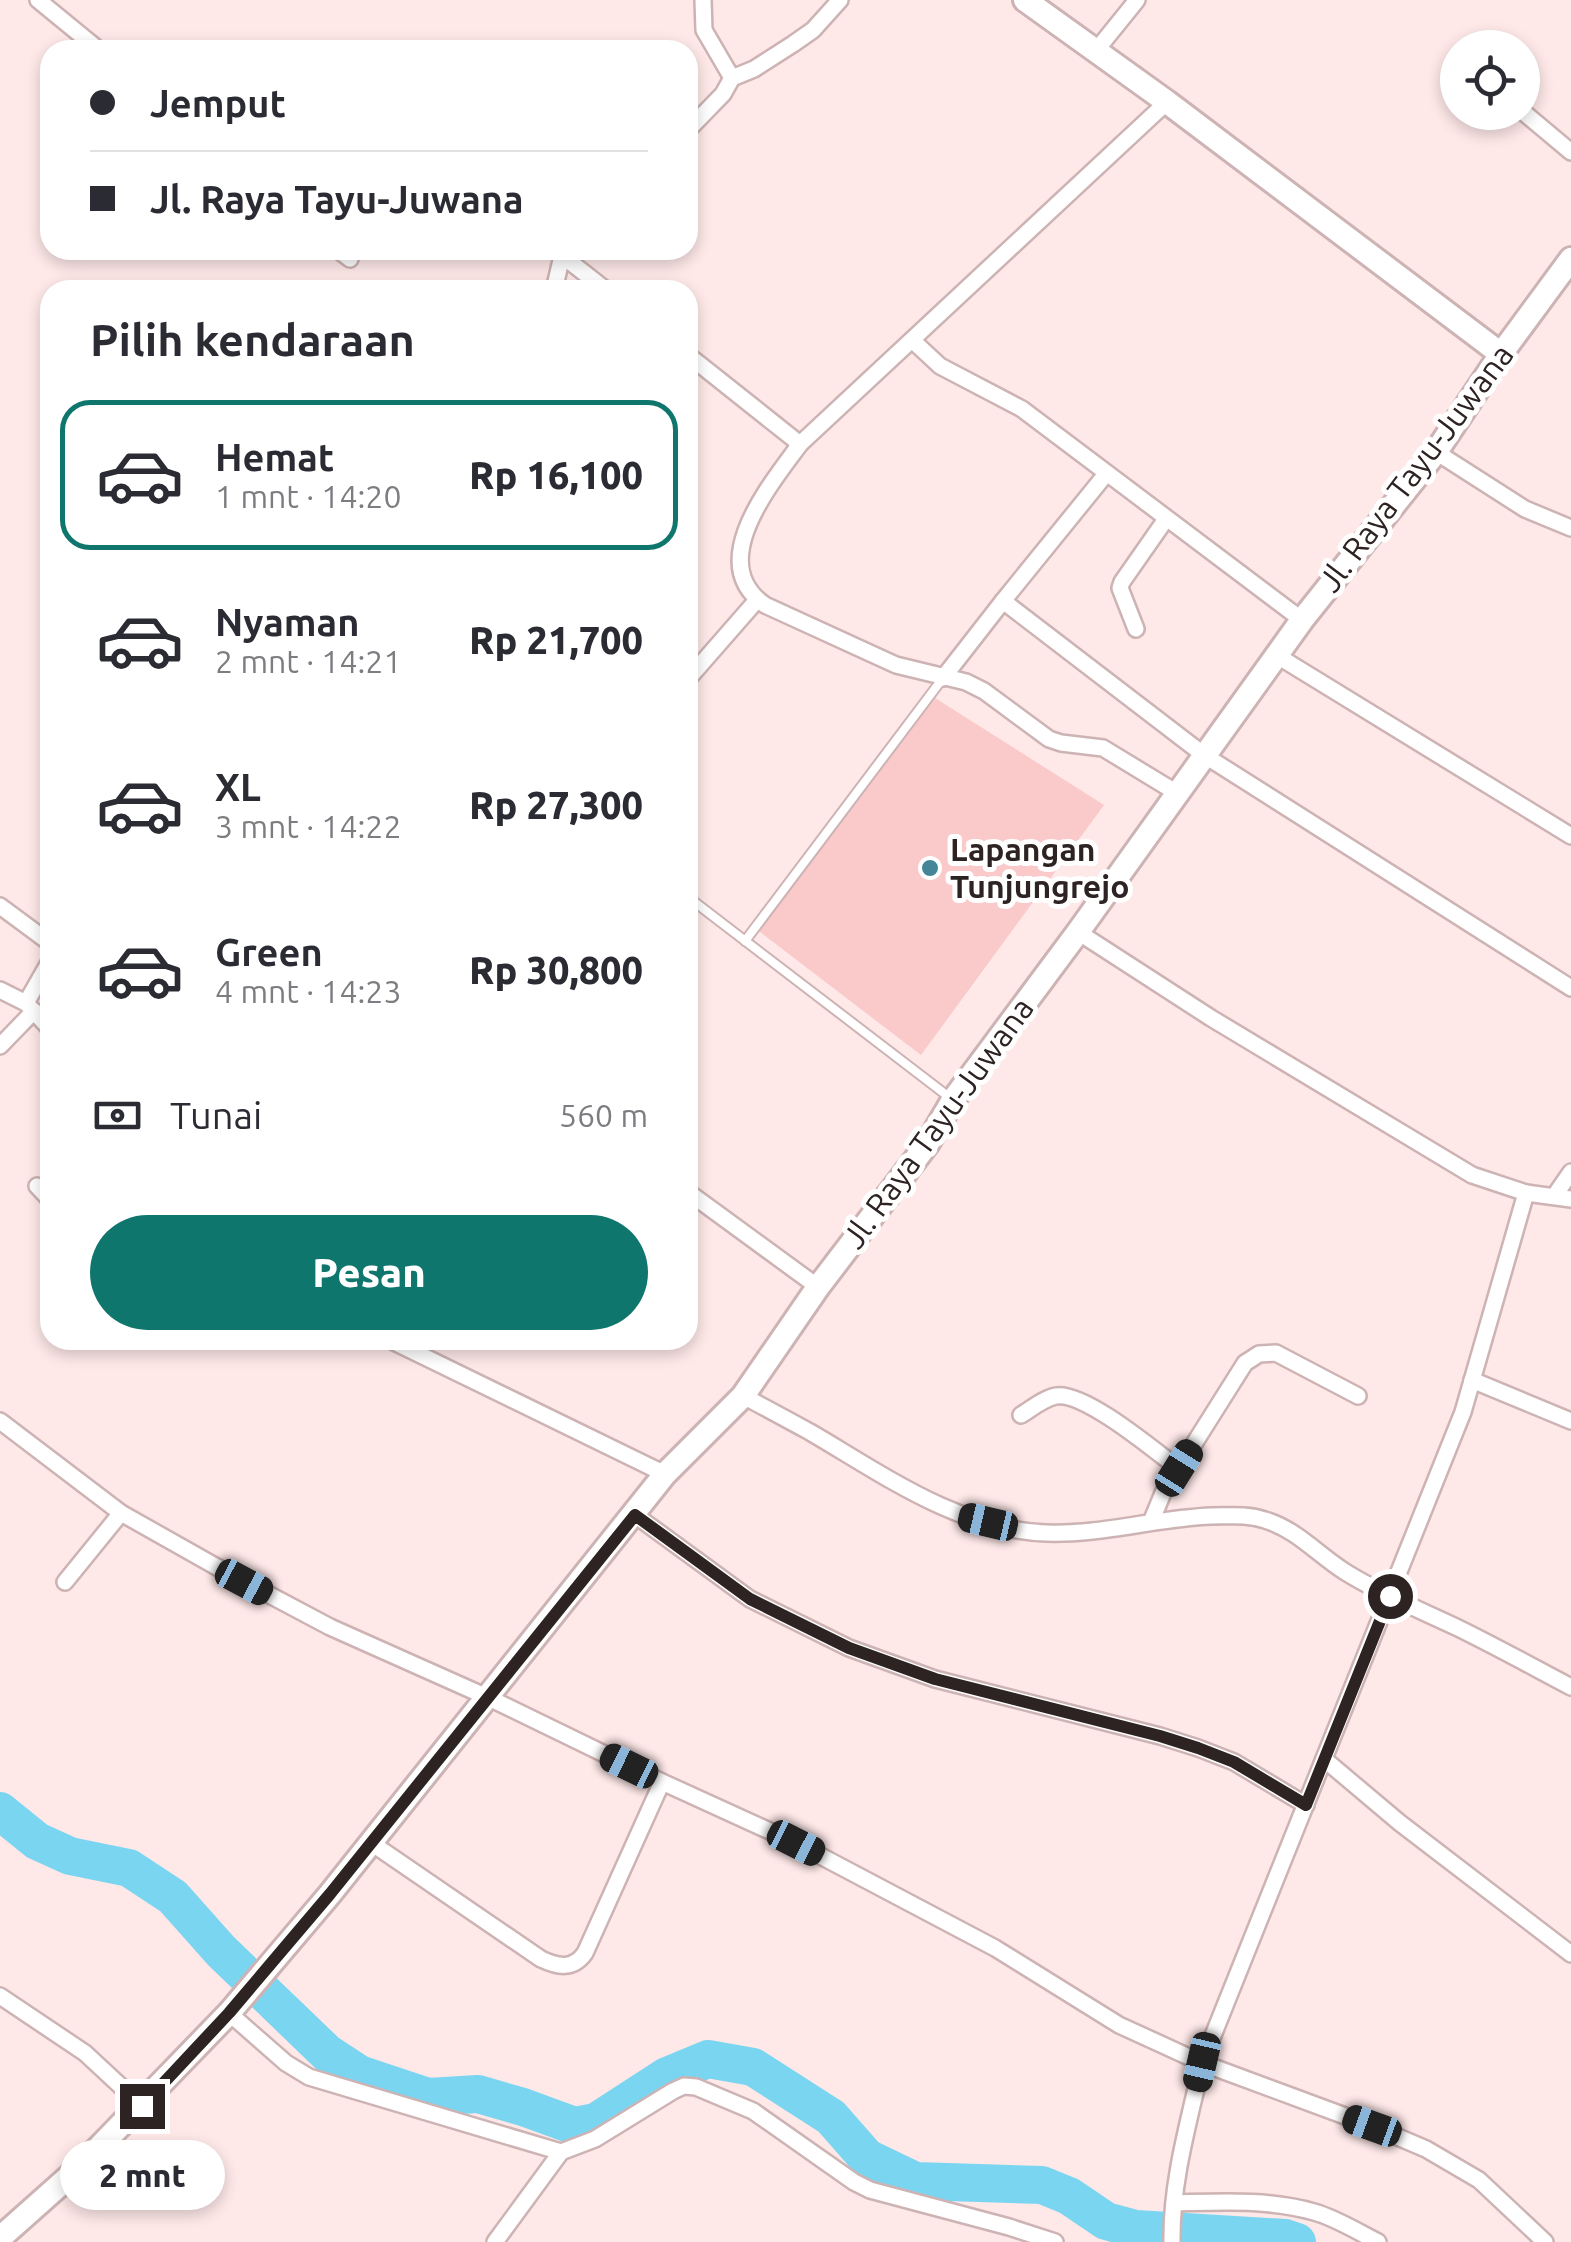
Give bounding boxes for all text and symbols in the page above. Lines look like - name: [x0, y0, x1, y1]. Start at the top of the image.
- map controls: [1440, 30, 1540, 130]
- button: locate: [1440, 30, 1540, 130]
- text: Jemput: [150, 82, 286, 124]
- text: Jl. Raya Tayu-Juwana: [150, 178, 524, 220]
- text: Pilih kendaraan: [90, 314, 415, 365]
- street label: Jl. Raya Tayu-Juwana: [1310, 337, 1520, 598]
- icon: car: [95, 430, 185, 520]
- text: Hemat: [215, 436, 334, 478]
- text: Rp 16,100: [469, 454, 643, 496]
- text: 1 mnt · 14:20: [215, 478, 401, 514]
- icon: car: [95, 595, 185, 685]
- text: Nyaman: [215, 601, 360, 643]
- text: Rp 21,700: [469, 619, 643, 661]
- text: 2 mnt · 14:21: [215, 643, 401, 679]
- icon: car: [95, 760, 185, 850]
- text: XL: [215, 766, 261, 808]
- text: Rp 27,300: [469, 784, 643, 826]
- text: 3 mnt · 14:22: [215, 808, 401, 844]
- place label: Lapangan Tunjungrejo: [950, 831, 1129, 904]
- marker: Lapangan Tunjungrejo: [919, 857, 941, 879]
- icon: car: [95, 925, 185, 1015]
- text: Green: [215, 931, 323, 973]
- text: Rp 30,800: [469, 949, 643, 991]
- text: 4 mnt · 14:23: [215, 973, 401, 1009]
- street label: Jl. Raya Tayu-Juwana: [834, 990, 1040, 1254]
- icon: cash: [90, 1088, 145, 1143]
- text: Tunai: [170, 1094, 262, 1136]
- text: 560 m: [559, 1097, 648, 1133]
- button: Pesan: [90, 1215, 648, 1330]
- car: [1150, 1435, 1208, 1501]
- car: [955, 1501, 1021, 1543]
- car: [210, 1555, 278, 1609]
- route start: [1368, 1574, 1413, 1619]
- car: [595, 1739, 663, 1793]
- car: [762, 1816, 830, 1870]
- car: [1181, 2029, 1223, 2095]
- route end: [120, 2084, 165, 2129]
- car: [1339, 2102, 1405, 2150]
- callout: 2 mnt: [59, 2141, 224, 2211]
- text: 2 mnt: [99, 2157, 186, 2193]

